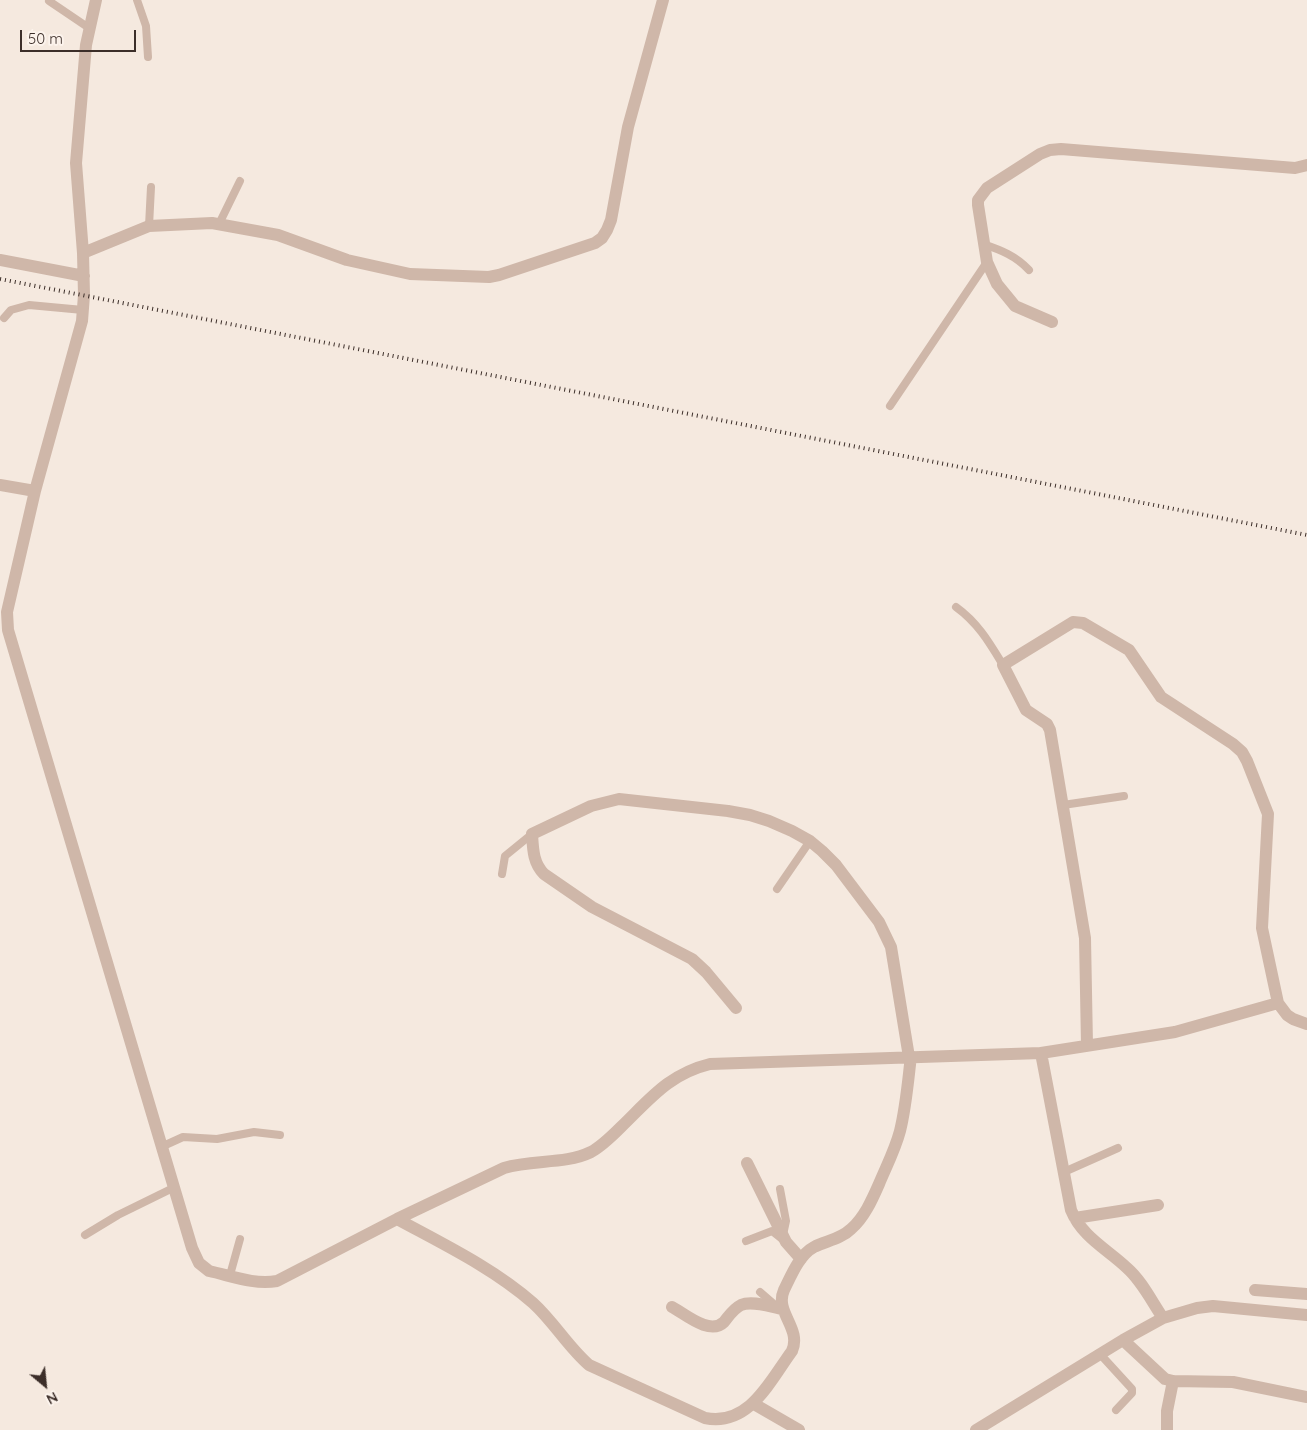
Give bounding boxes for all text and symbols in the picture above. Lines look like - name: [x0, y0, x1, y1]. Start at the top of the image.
- scale bar: [22, 20, 139, 52]
- text: 50 m: [28, 29, 63, 48]
- north arrow: [20, 1360, 70, 1410]
- text: N: [43, 1388, 61, 1409]

